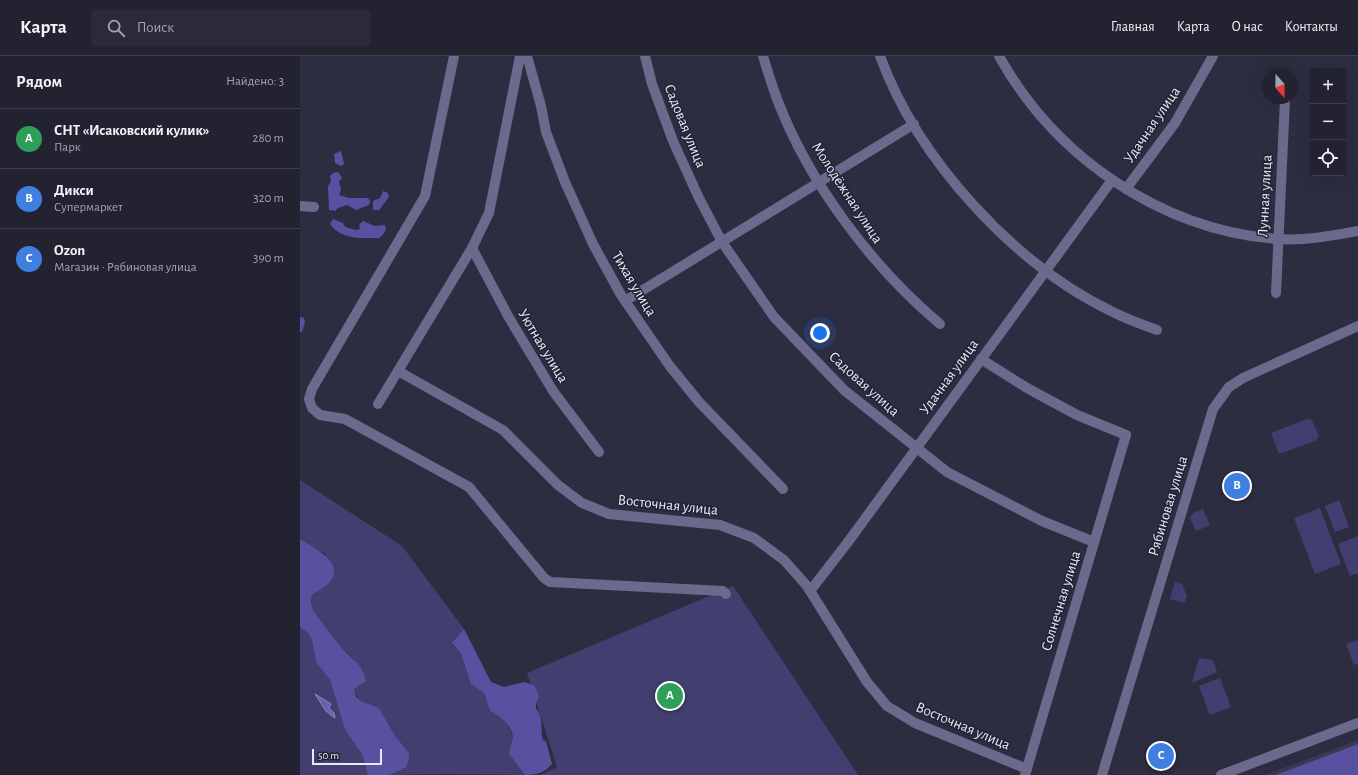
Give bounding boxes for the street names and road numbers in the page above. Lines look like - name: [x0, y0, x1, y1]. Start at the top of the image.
- street label: Садовая улица: [661, 82, 709, 170]
- street label: Удачная улица: [1121, 84, 1183, 166]
- street label: Молодёжная улица: [809, 140, 885, 246]
- street label: Лунная улица: [1255, 154, 1275, 238]
- street label: Тихая улица: [609, 249, 659, 319]
- street label: Уютная улица: [515, 307, 571, 386]
- street label: Удачная улица: [917, 337, 981, 417]
- street label: Садовая улица: [826, 349, 902, 419]
- street label: Рябиновая улица: [1146, 454, 1190, 558]
- street label: Восточная улица: [617, 492, 719, 518]
- street label: Солнечная улица: [1039, 549, 1083, 653]
- street label: Восточная улица: [914, 699, 1012, 753]

